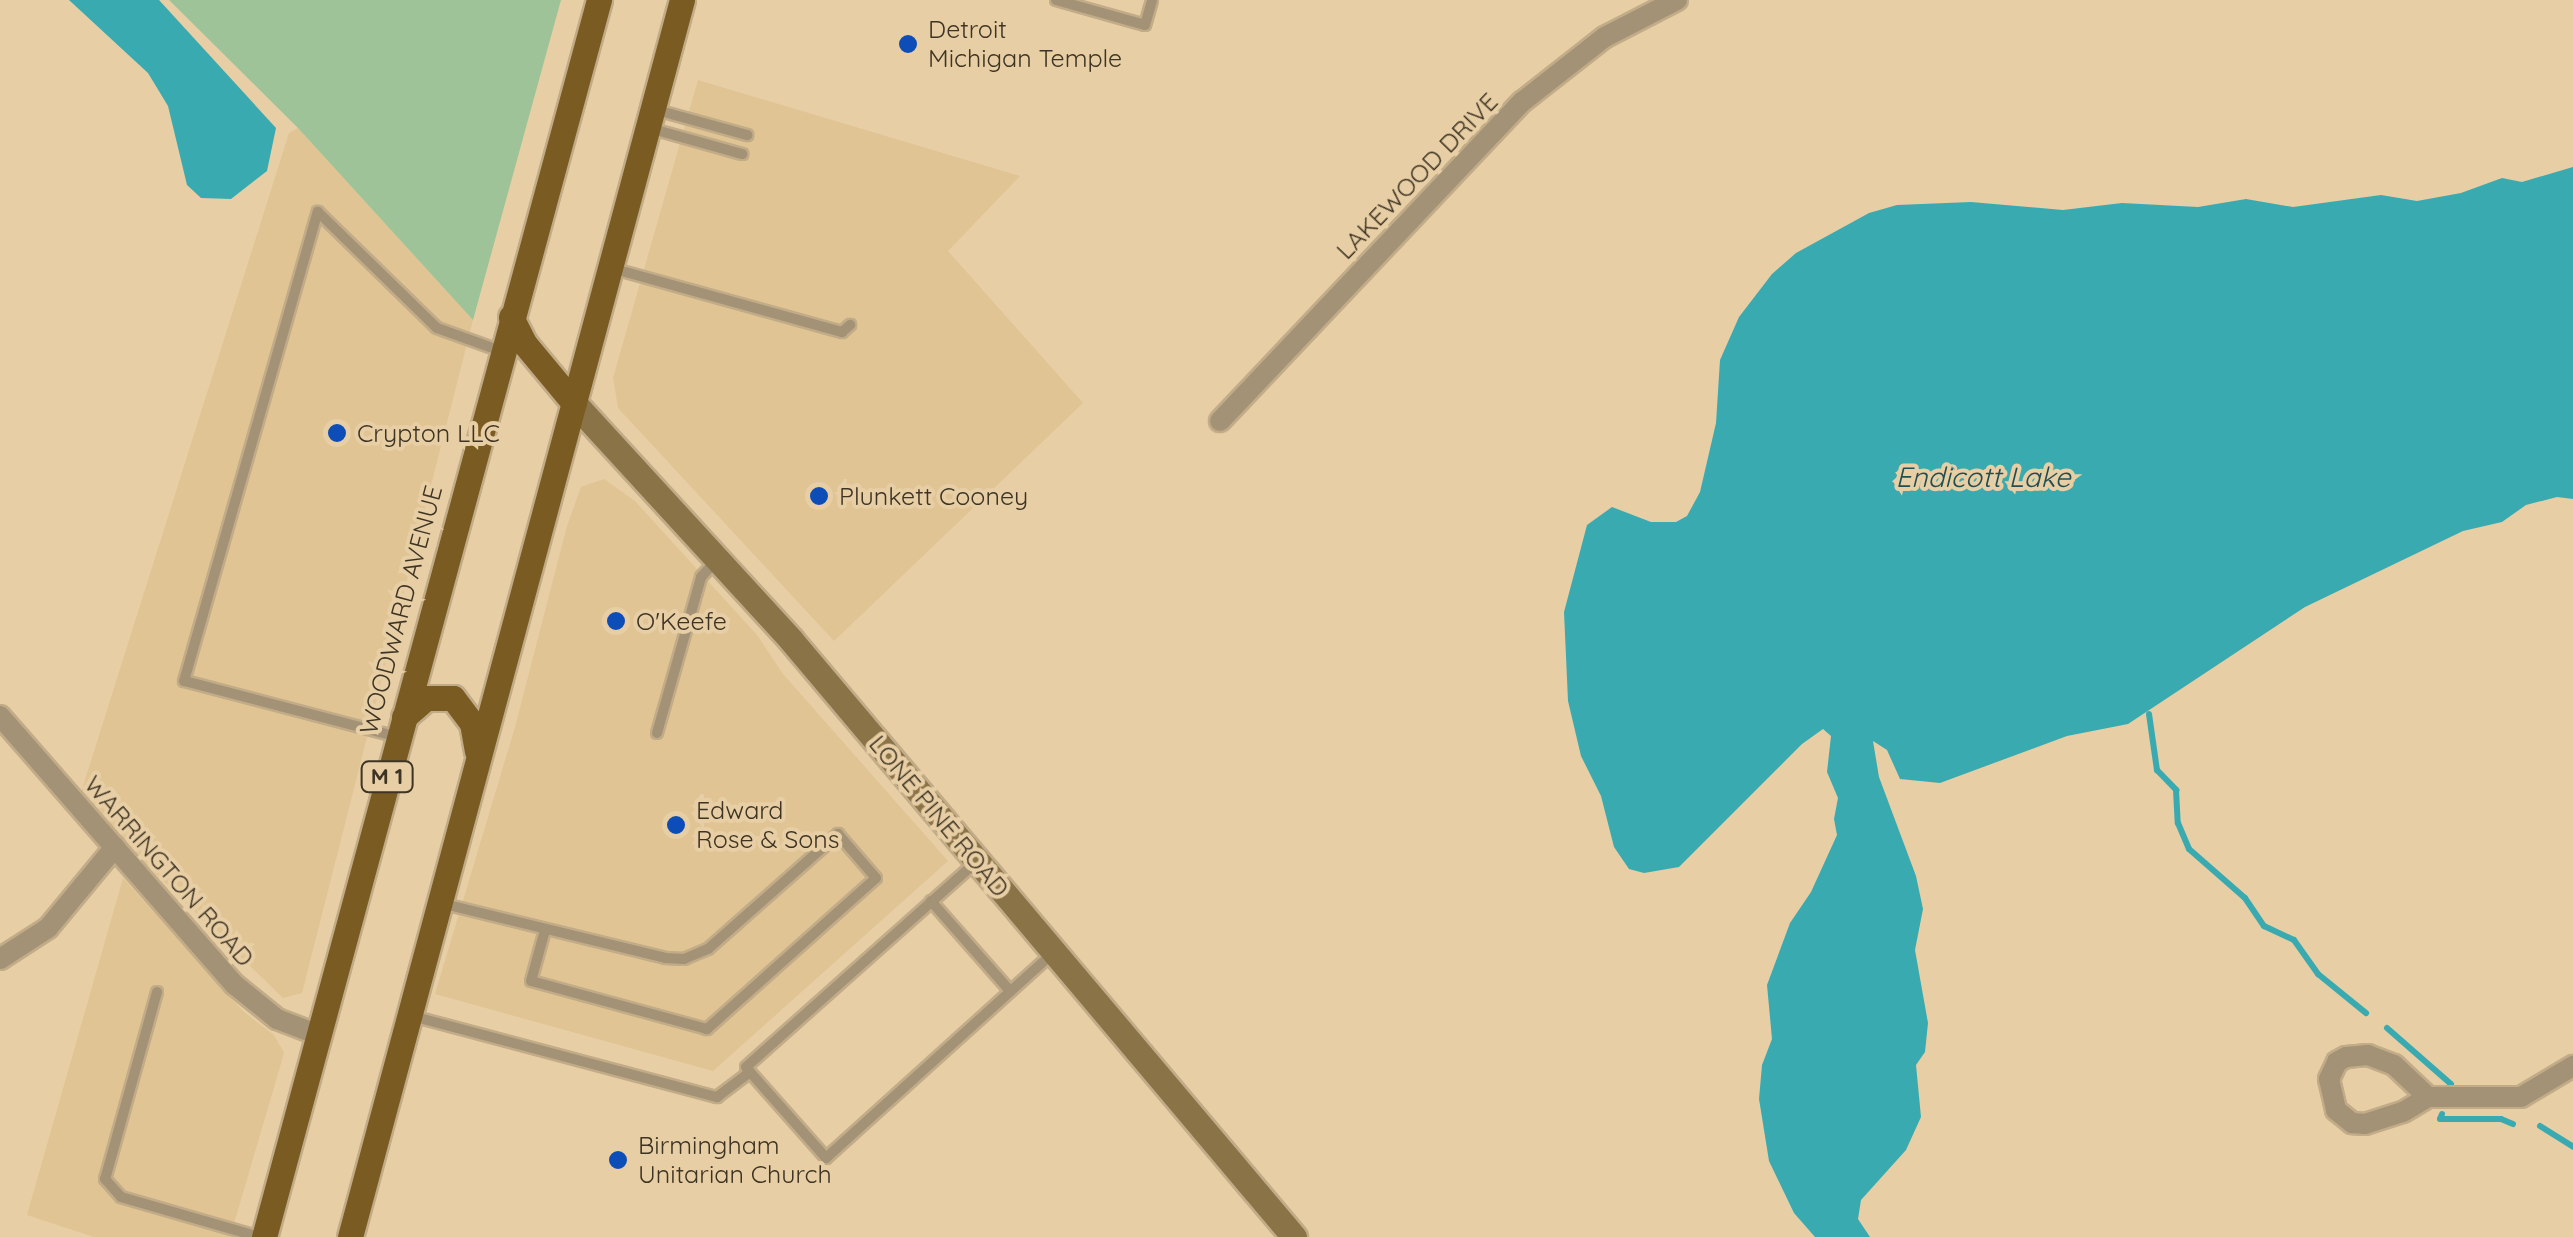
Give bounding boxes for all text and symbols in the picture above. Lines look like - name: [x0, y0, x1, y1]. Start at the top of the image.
- place label: Detroit Michigan Temple: [928, 15, 1122, 74]
- marker: Detroit Michigan Temple: [897, 33, 919, 55]
- street label: LAKEWOOD DRIVE: [1330, 87, 1504, 265]
- place label: Crypton LLC: [357, 418, 500, 448]
- marker: Crypton LLC: [326, 422, 348, 444]
- water label: Endicott Lake: [1895, 460, 2071, 494]
- place label: Plunkett Cooney: [839, 481, 1028, 511]
- street label: WOODWARD AVENUE: [353, 482, 449, 738]
- marker: Plunkett Cooney: [808, 485, 830, 507]
- place label: O'Keefe: [636, 606, 727, 636]
- marker: O'Keefe: [605, 610, 627, 632]
- street label: LONE PINE ROAD: [863, 729, 1015, 903]
- road number: M 1: [360, 760, 414, 794]
- street label: WARRINGTON ROAD: [78, 769, 260, 973]
- place label: Edward Rose & Sons: [696, 796, 840, 855]
- marker: Edward Rose & Sons: [665, 814, 687, 836]
- place label: Birmingham Unitarian Church: [638, 1131, 832, 1190]
- marker: Birmingham Unitarian Church: [607, 1149, 629, 1171]

